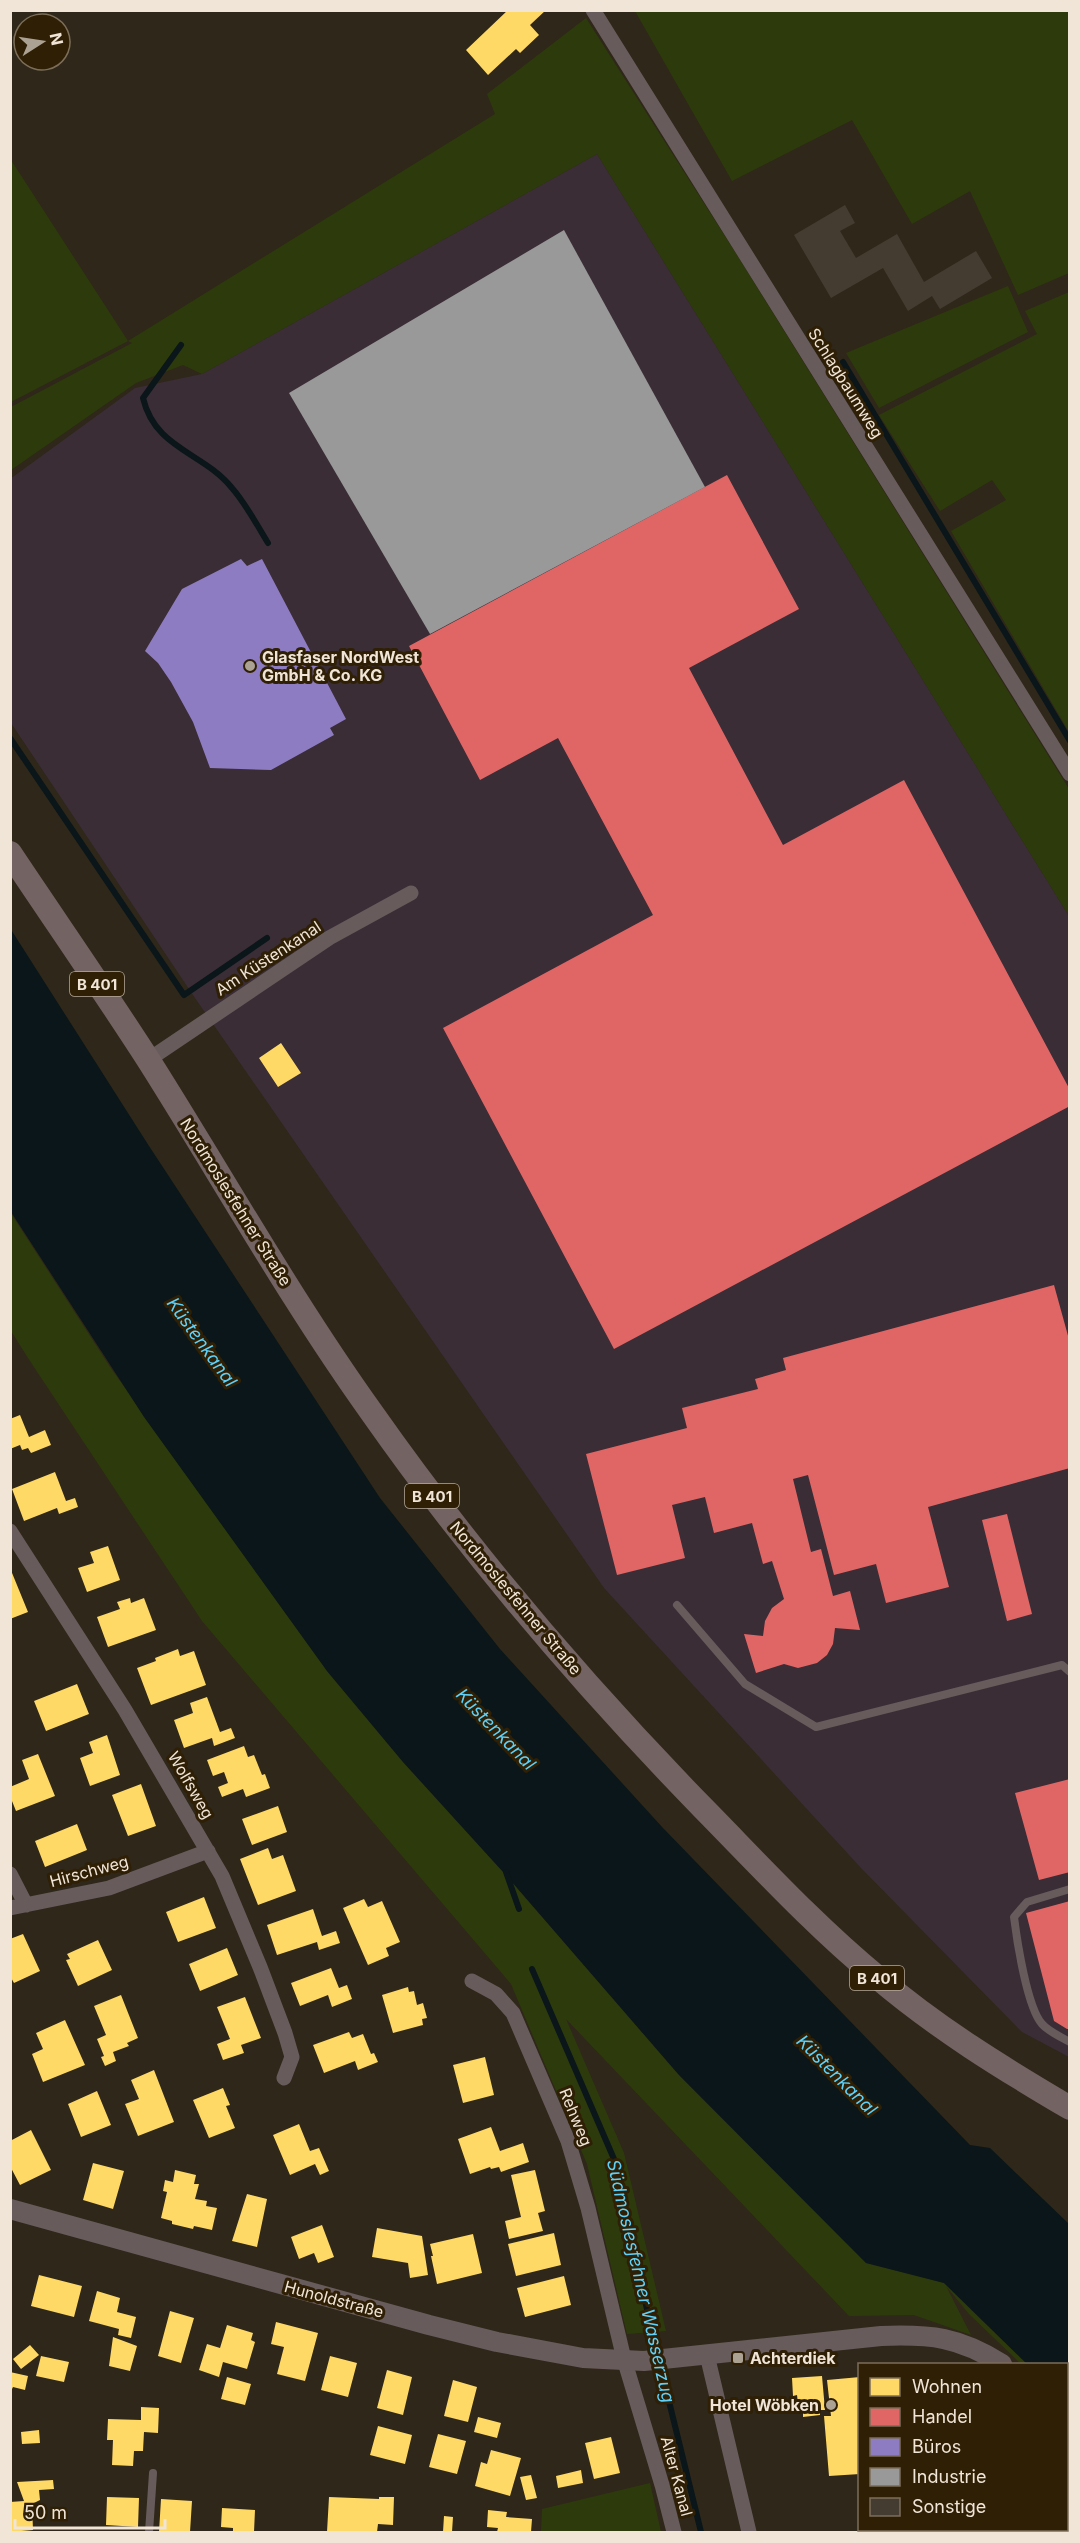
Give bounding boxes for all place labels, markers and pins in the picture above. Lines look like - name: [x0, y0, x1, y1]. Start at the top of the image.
- place label: Glasfaser NordWest GmbH & Co. KG: [262, 647, 419, 685]
- marker: Glasfaser NordWest GmbH & Co. KG: [243, 659, 257, 673]
- place label: Achterdiek: [750, 2348, 836, 2368]
- marker: Achterdiek: [731, 2351, 745, 2365]
- place label: Hotel Wöbken: [710, 2395, 819, 2415]
- marker: Hotel Wöbken: [824, 2398, 838, 2412]

